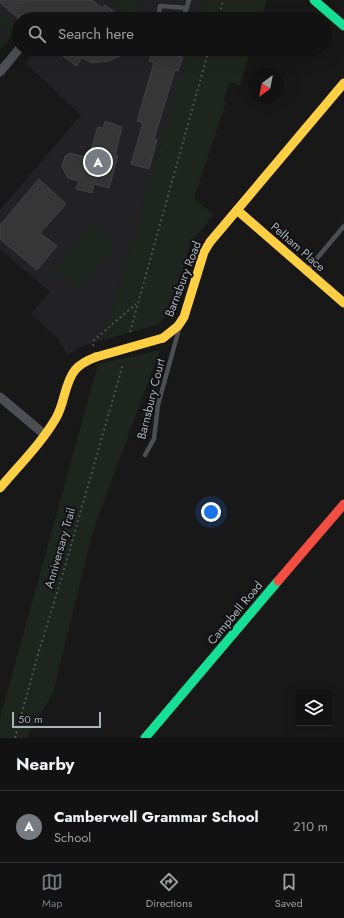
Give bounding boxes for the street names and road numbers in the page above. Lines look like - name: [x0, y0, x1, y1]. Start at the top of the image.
- street label: Pelham Place: [267, 218, 329, 276]
- street label: Barnsbury Road: [160, 238, 206, 320]
- street label: Barnsbury Court: [132, 357, 170, 441]
- street label: Anniversary Trail: [40, 505, 80, 591]
- street label: Campbell Road: [203, 577, 267, 649]

